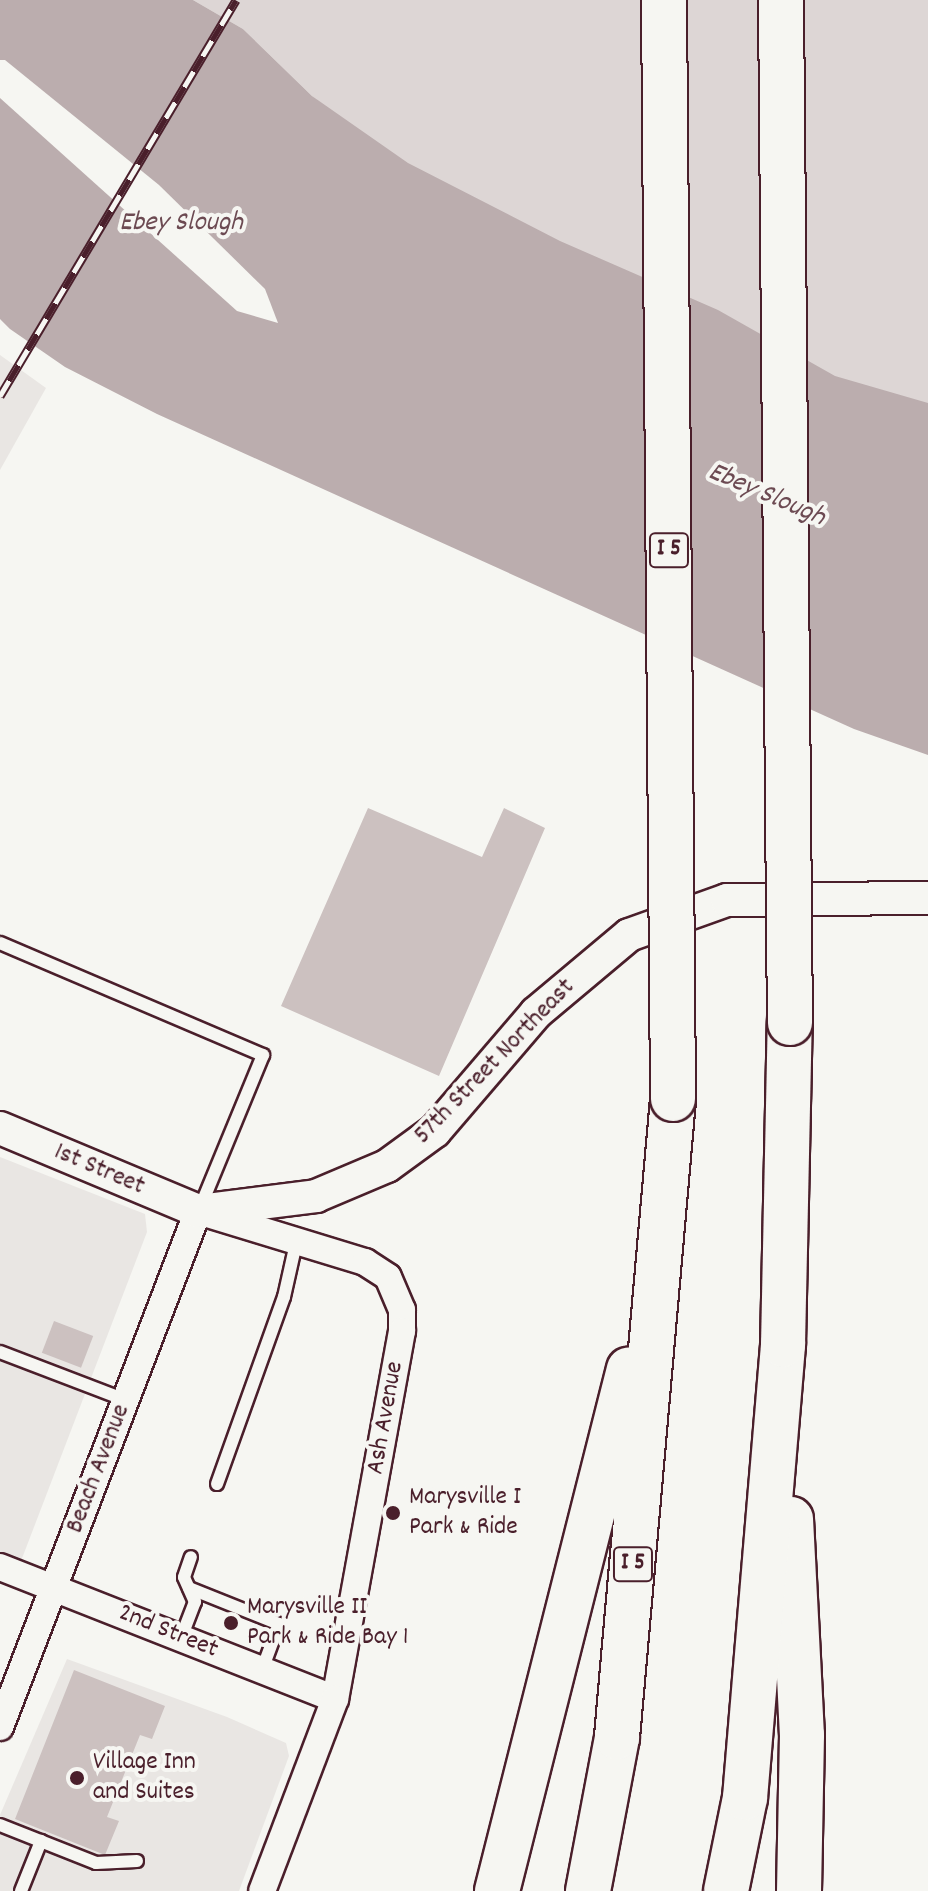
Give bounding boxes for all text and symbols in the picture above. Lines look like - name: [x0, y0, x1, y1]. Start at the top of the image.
- water label: Ebey Slough: [119, 207, 243, 241]
- water label: Ebey Slough: [703, 456, 829, 536]
- road number: I 5: [647, 530, 691, 570]
- street label: 57th Street Northeast: [408, 973, 582, 1151]
- street label: 1st Street: [49, 1137, 149, 1203]
- street label: Ash Avenue: [361, 1359, 411, 1477]
- street label: Beach Avenue: [60, 1400, 138, 1538]
- place label: Marysville I Park & Ride: [409, 1482, 521, 1544]
- marker: Marysville I Park & Ride: [384, 1504, 402, 1522]
- road number: I 5: [611, 1544, 655, 1584]
- place label: Marysville II Park & Ride Bay 1: [247, 1592, 408, 1654]
- street label: 2nd Street: [114, 1598, 222, 1666]
- marker: Marysville II Park & Ride Bay 1: [222, 1614, 240, 1632]
- place label: Village Inn and Suites: [93, 1747, 196, 1808]
- marker: Village Inn and Suites: [68, 1769, 86, 1787]

